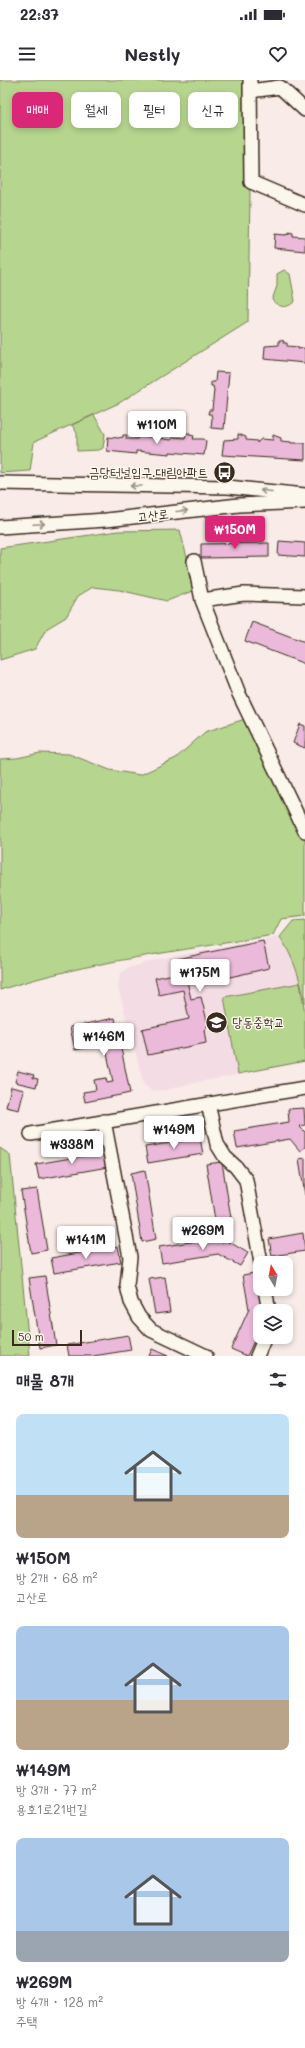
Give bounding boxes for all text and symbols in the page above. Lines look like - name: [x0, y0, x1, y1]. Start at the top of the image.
- text: 22:37: [20, 4, 59, 24]
- text: Nestly: [124, 42, 181, 66]
- icon: menu: [16, 43, 38, 65]
- icon: heart: [267, 43, 289, 65]
- chip: 매매: [12, 92, 63, 128]
- chip: 월세: [71, 92, 121, 128]
- chip: 필터: [129, 92, 180, 128]
- chip: 신규: [188, 92, 238, 128]
- pin: ₩110M: [129, 411, 185, 445]
- text: ₩110M: [137, 415, 177, 432]
- bus stop icon: 금당터널입구.대림아파트: [211, 459, 237, 485]
- place label: 금당터널입구.대림아파트: [89, 463, 208, 480]
- one-way arrow: [130, 482, 143, 490]
- one-way arrow: [260, 487, 273, 494]
- street label: 고산로: [136, 504, 170, 525]
- one-way arrow: [175, 508, 188, 515]
- pin: ₩150M: [207, 516, 263, 550]
- text: ₩150M: [214, 520, 256, 537]
- one-way arrow: [32, 521, 45, 528]
- pin: ₩175M: [172, 959, 228, 993]
- text: ₩175M: [180, 963, 220, 980]
- school or university icon: 당동중학교: [204, 1009, 230, 1035]
- place label: 당동중학교: [232, 1013, 284, 1030]
- pin: ₩146M: [76, 1023, 132, 1057]
- text: ₩146M: [83, 1027, 125, 1044]
- pin: ₩149M: [146, 1116, 202, 1150]
- text: ₩149M: [153, 1120, 195, 1137]
- pin: ₩338M: [44, 1131, 100, 1165]
- text: ₩338M: [50, 1135, 94, 1152]
- pin: ₩269M: [175, 1217, 231, 1251]
- text: ₩269M: [181, 1221, 225, 1238]
- pin: ₩141M: [58, 1226, 114, 1260]
- text: ₩141M: [66, 1230, 106, 1247]
- north arrow: [253, 1256, 293, 1296]
- map controls: [253, 1256, 293, 1344]
- button: layers: [253, 1304, 293, 1344]
- scale bar: [12, 1328, 82, 1347]
- text: 50 m: [18, 1329, 44, 1344]
- text: 매물 8개: [16, 1369, 74, 1391]
- icon: filters: [267, 1369, 289, 1391]
- icon: home: [117, 1440, 189, 1512]
- text: ₩150M: [16, 1546, 71, 1568]
- text: 방 2개 · 68 m²: [16, 1569, 97, 1586]
- text: 고산로: [16, 1588, 47, 1605]
- icon: home: [117, 1652, 189, 1724]
- text: ₩149M: [16, 1758, 71, 1780]
- text: 방 3개 · 77 m²: [16, 1781, 97, 1798]
- text: 용호1로21번길: [16, 1800, 87, 1817]
- icon: home: [117, 1864, 189, 1936]
- text: ₩269M: [16, 1970, 72, 1992]
- text: 방 4개 · 128 m²: [16, 1993, 103, 2010]
- text: 주택: [16, 2012, 37, 2029]

